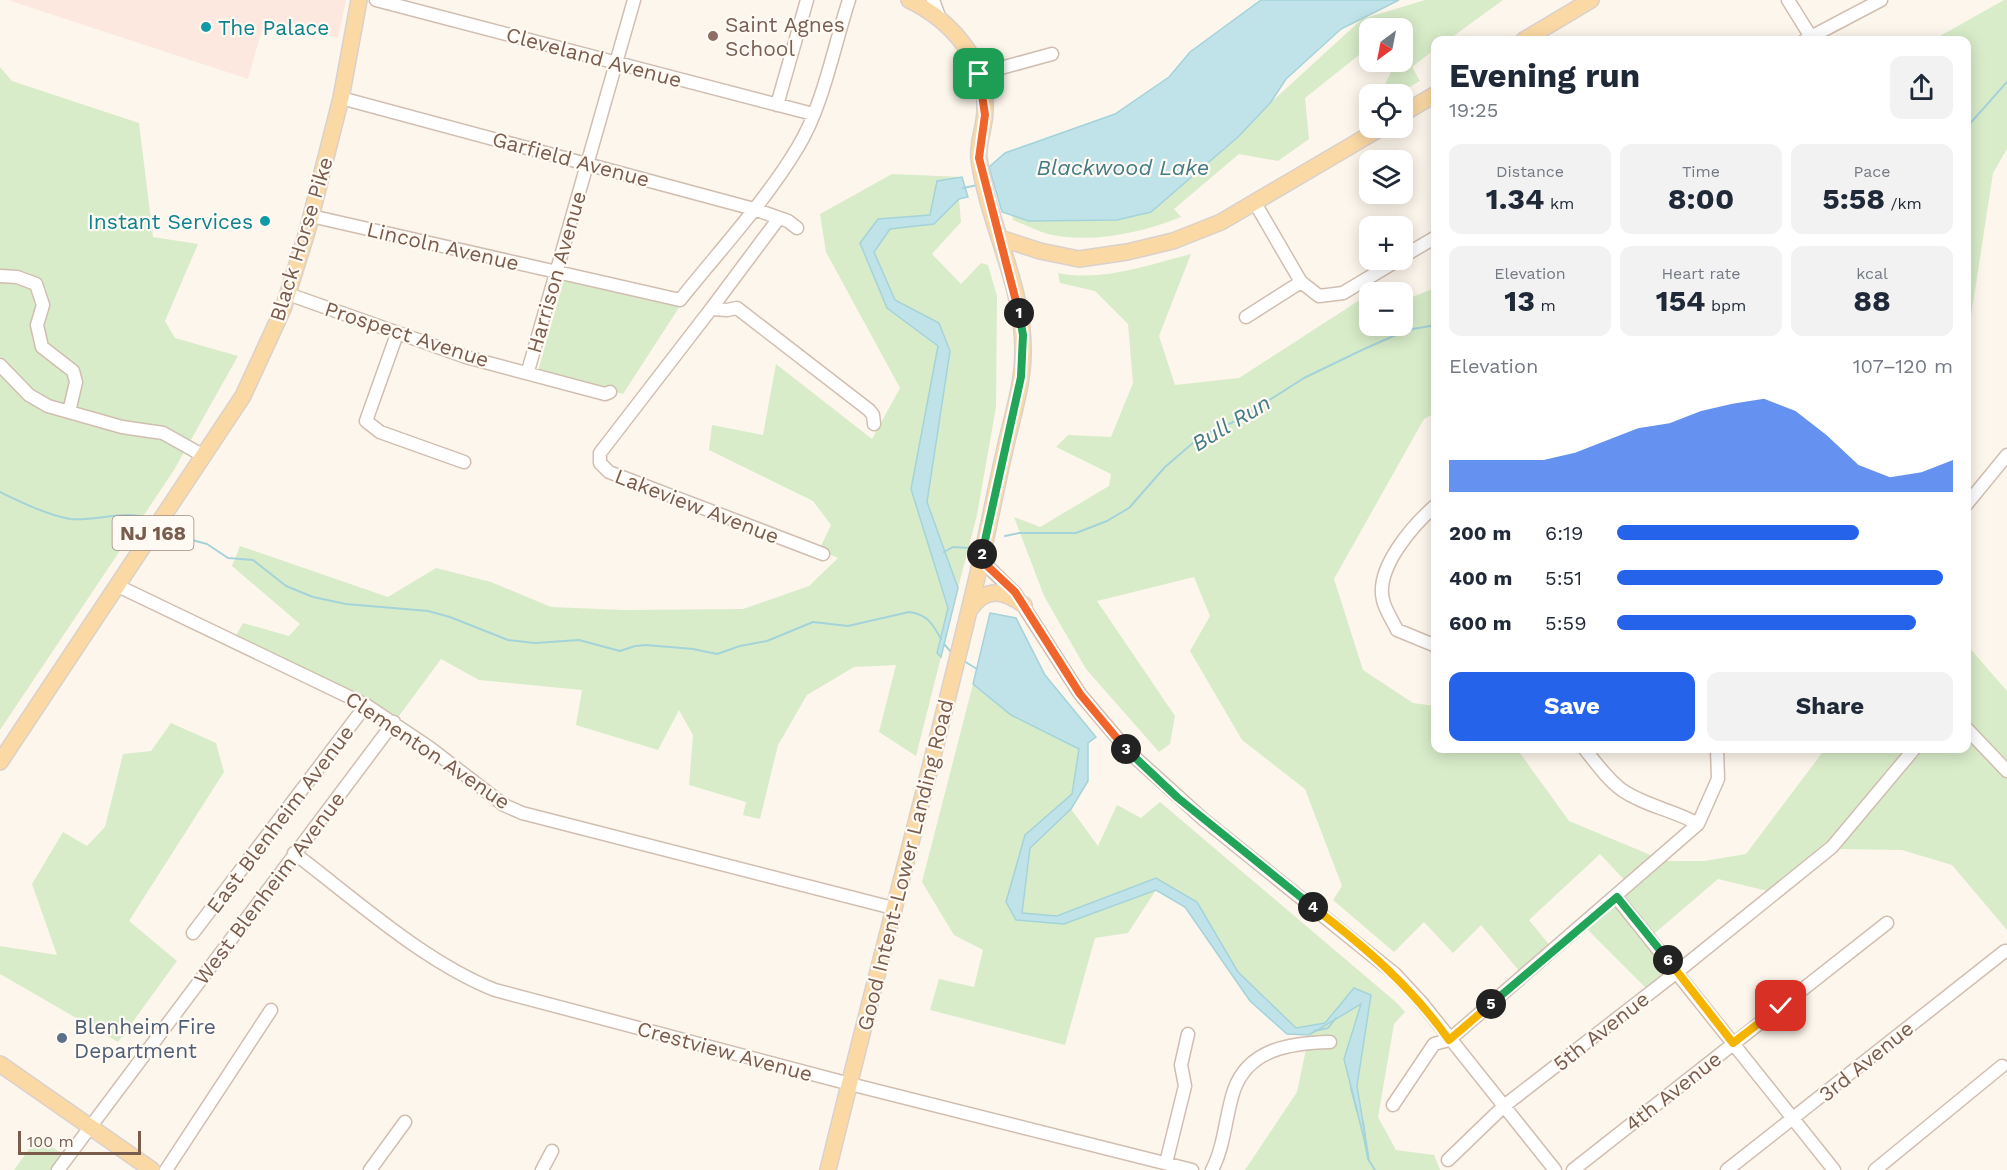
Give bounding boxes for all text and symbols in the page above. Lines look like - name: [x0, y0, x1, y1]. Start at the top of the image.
- place label: Saint Agnes School: [725, 12, 845, 61]
- place label: The Palace: [218, 15, 329, 40]
- north arrow: [1359, 18, 1413, 72]
- map controls: [1359, 18, 1413, 336]
- marker: The Palace: [199, 20, 213, 34]
- street label: Cleveland Avenue: [503, 22, 685, 92]
- marker: Saint Agnes School: [706, 29, 720, 43]
- pin: [953, 48, 1004, 99]
- text: Evening run: [1449, 56, 1640, 95]
- button: share: [1890, 56, 1953, 119]
- icon: arrive: [962, 57, 995, 90]
- button: locate: [1359, 84, 1413, 138]
- text: 19:25: [1449, 98, 1498, 122]
- street label: Garfield Avenue: [490, 126, 652, 192]
- button: layers: [1359, 150, 1413, 204]
- street label: Black Horse Pike: [264, 154, 338, 324]
- water label: Blackwood Lake: [1037, 155, 1209, 180]
- text: Distance: [1496, 162, 1564, 181]
- text: Time: [1682, 162, 1720, 181]
- text: Pace: [1853, 162, 1891, 181]
- text: 1.34: [1486, 181, 1545, 216]
- text: 8:00: [1668, 181, 1734, 216]
- text: 5:58: [1822, 181, 1885, 216]
- street label: Harrison Avenue: [521, 188, 591, 356]
- text: km: [1545, 194, 1574, 213]
- text: /km: [1885, 194, 1922, 213]
- place label: Instant Services: [88, 209, 253, 234]
- marker: Instant Services: [258, 214, 272, 228]
- street label: Lincoln Avenue: [364, 216, 522, 276]
- button: +: [1359, 216, 1413, 270]
- text: Elevation: [1494, 264, 1566, 283]
- text: Heart rate: [1661, 264, 1741, 283]
- text: kcal: [1856, 264, 1888, 283]
- button: −: [1359, 282, 1413, 336]
- text: 13: [1504, 283, 1535, 318]
- text: 154: [1656, 283, 1706, 318]
- text: 88: [1853, 283, 1891, 318]
- street label: Prospect Avenue: [322, 296, 492, 372]
- text: m: [1535, 296, 1556, 315]
- text: bpm: [1706, 296, 1746, 315]
- pin: 1: [1004, 298, 1034, 328]
- text: 1: [1016, 303, 1022, 322]
- text: Elevation: [1449, 354, 1538, 378]
- text: 107–120 m: [1853, 354, 1953, 378]
- water label: Bull Run: [1187, 390, 1275, 456]
- street label: Lakeview Avenue: [611, 463, 783, 549]
- road number: NJ 168: [112, 516, 194, 550]
- text: 200 m: [1449, 521, 1511, 545]
- text: 6:19: [1545, 521, 1583, 545]
- pin: 2: [967, 539, 997, 569]
- text: 2: [977, 544, 987, 563]
- text: 400 m: [1449, 566, 1512, 590]
- text: 5:51: [1545, 566, 1582, 590]
- text: 600 m: [1449, 611, 1512, 635]
- text: 5:59: [1545, 611, 1587, 635]
- button: Save: [1449, 672, 1695, 741]
- button: Share: [1707, 672, 1953, 741]
- street label: Clementon Avenue: [341, 686, 515, 814]
- street label: Good Intent-Lower Landing Road: [852, 697, 958, 1033]
- street label: East Blenheim Avenue: [201, 720, 359, 918]
- pin: 3: [1111, 734, 1141, 764]
- text: 3: [1121, 739, 1131, 758]
- street label: West Blenheim Avenue: [188, 787, 350, 989]
- pin: 4: [1298, 892, 1328, 922]
- text: 4: [1308, 897, 1318, 916]
- pin: 6: [1653, 945, 1683, 975]
- text: 6: [1663, 950, 1673, 969]
- pin: [1755, 980, 1806, 1031]
- street label: 5th Avenue: [1548, 986, 1654, 1076]
- pin: 5: [1476, 989, 1506, 1019]
- icon: check: [1764, 989, 1797, 1022]
- text: 5: [1486, 994, 1496, 1013]
- place label: Blenheim Fire Department: [74, 1014, 216, 1063]
- street label: 3rd Avenue: [1814, 1015, 1918, 1107]
- street label: Crestview Avenue: [634, 1016, 816, 1086]
- marker: Blenheim Fire Department: [55, 1031, 69, 1045]
- street label: 4th Avenue: [1620, 1046, 1726, 1136]
- scale bar: [18, 1128, 141, 1156]
- text: 100 m: [27, 1132, 74, 1151]

